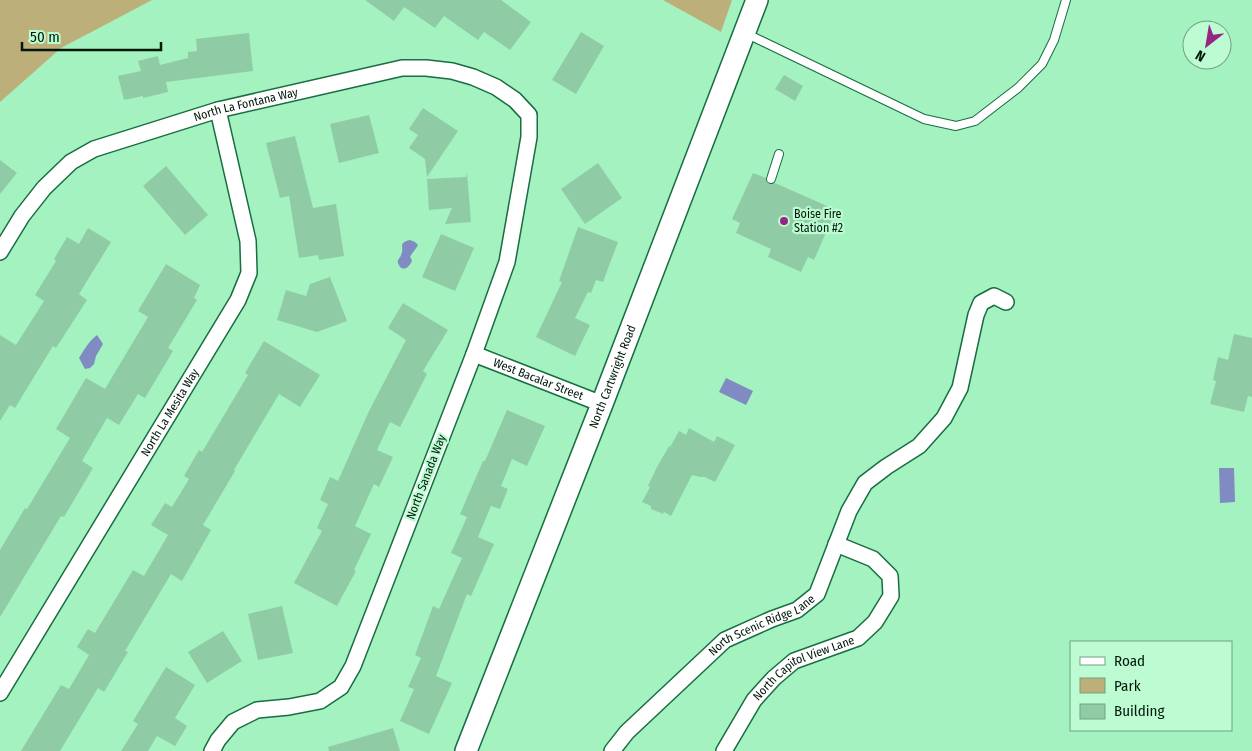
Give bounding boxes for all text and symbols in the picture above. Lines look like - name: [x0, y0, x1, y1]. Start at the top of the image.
- scale bar: [22, 20, 161, 52]
- north arrow: [1182, 20, 1232, 70]
- text: 50 m: [30, 28, 60, 46]
- text: N: [1193, 46, 1209, 65]
- street label: North La Fontana Way: [192, 85, 300, 124]
- place label: Boise Fire Station #2: [794, 207, 843, 235]
- marker: Boise Fire Station #2: [778, 215, 790, 227]
- street label: North Cartwright Road: [586, 323, 639, 430]
- street label: West Bacalar Street: [491, 355, 585, 403]
- street label: North La Mesita Way: [138, 366, 202, 459]
- street label: North Sanada Way: [403, 432, 449, 521]
- street label: North Scenic Ridge Lane: [706, 592, 818, 659]
- street label: North Capitol View Lane: [750, 633, 856, 703]
- legend: [1070, 641, 1232, 731]
- text: Road: [1114, 652, 1145, 670]
- text: Park: [1114, 677, 1141, 695]
- text: Building: [1114, 702, 1165, 720]

